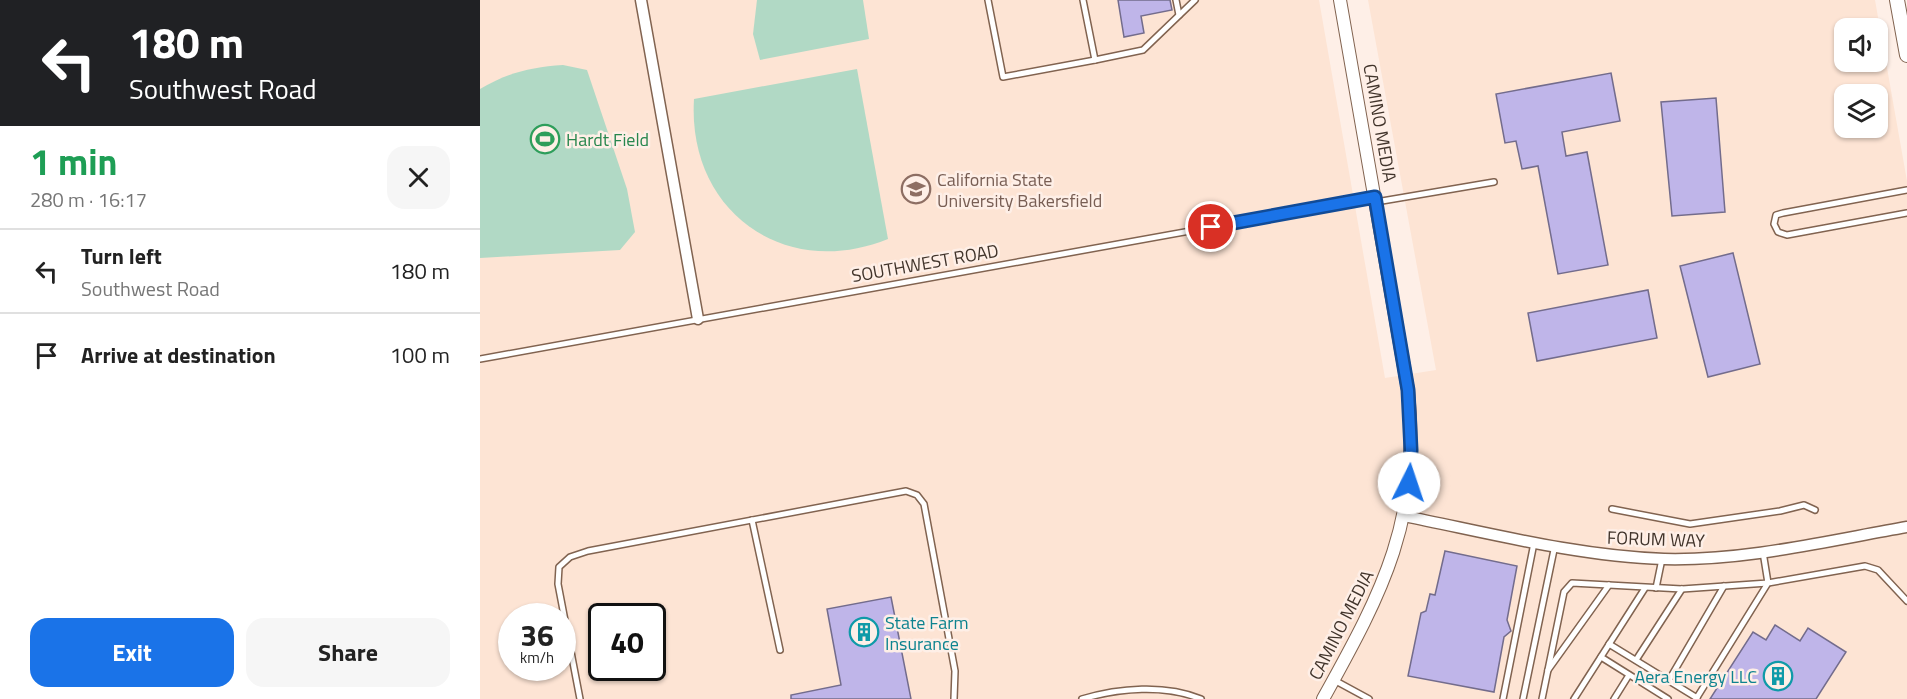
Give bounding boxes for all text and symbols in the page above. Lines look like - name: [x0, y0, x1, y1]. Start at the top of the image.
- text: 180 m: [129, 10, 244, 74]
- map controls: [1834, 18, 1888, 138]
- button: sound: [1834, 18, 1888, 72]
- icon: left: [30, 24, 108, 102]
- street label: CAMINO MEDIA: [1356, 62, 1404, 185]
- text: Southwest Road: [129, 68, 317, 109]
- button: layers: [1834, 84, 1888, 138]
- sports icon: Hardt Field: [529, 123, 561, 155]
- place label: Hardt Field: [566, 126, 649, 153]
- text: 1 min: [30, 134, 117, 189]
- button: close: [387, 146, 450, 209]
- place label: California State University Bakersfield: [937, 166, 1102, 214]
- school or university icon: California State University Bakersfield: [900, 173, 932, 205]
- text: 280 m · 16:17: [30, 184, 147, 215]
- pin: [1185, 201, 1236, 252]
- icon: arrive: [1194, 210, 1227, 243]
- street label: SOUTHWEST ROAD: [849, 237, 1001, 289]
- text: Turn left: [81, 239, 162, 273]
- text: 180 m: [390, 254, 450, 288]
- icon: left: [30, 255, 63, 288]
- text: Southwest Road: [81, 273, 220, 304]
- text: Arrive at destination: [81, 338, 276, 372]
- text: 100 m: [390, 338, 450, 372]
- icon: arrive: [30, 339, 63, 372]
- position arrow: [1377, 451, 1441, 515]
- street label: FORUM WAY: [1607, 524, 1706, 554]
- street label: CAMINO MEDIA: [1302, 565, 1380, 685]
- speed limit sign: 40: [588, 603, 666, 681]
- place label: State Farm Insurance: [885, 609, 968, 657]
- text: 36: [520, 612, 554, 658]
- building icon: State Farm Insurance: [848, 616, 880, 648]
- button: Exit: [30, 618, 234, 687]
- button: Share: [246, 618, 450, 687]
- text: km/h: [520, 646, 554, 669]
- building icon: Aera Energy LLC: [1762, 660, 1794, 692]
- place label: Aera Energy LLC: [1635, 663, 1757, 690]

